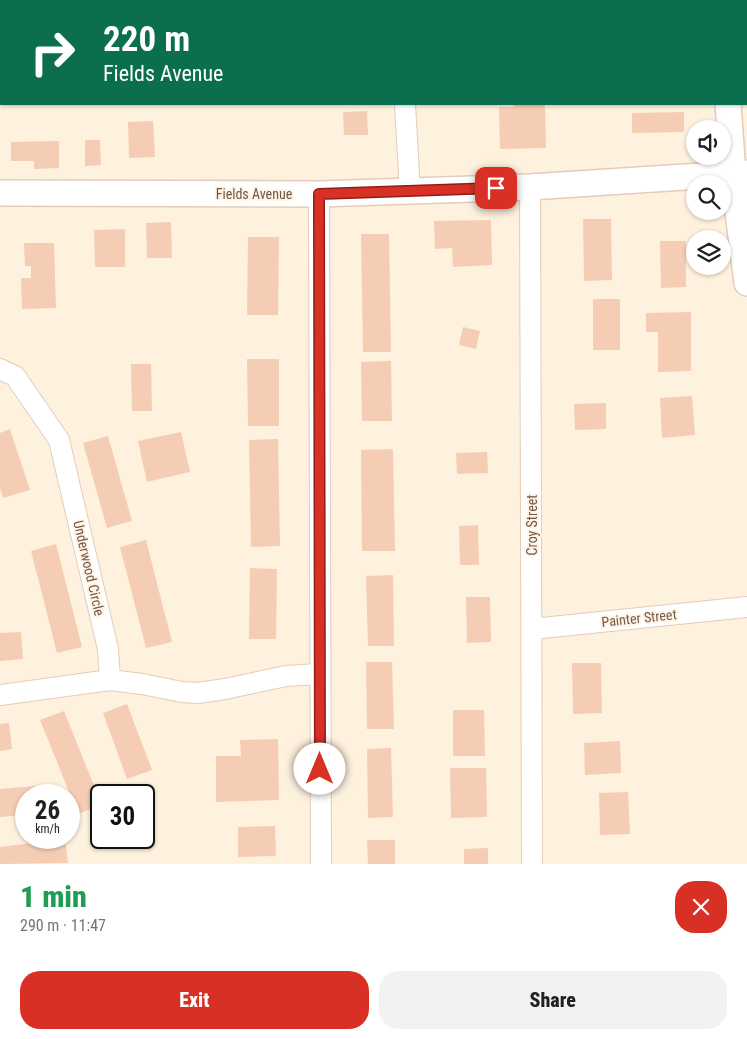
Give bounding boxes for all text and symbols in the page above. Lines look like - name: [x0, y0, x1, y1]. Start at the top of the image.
- text: 220 m: [103, 19, 190, 60]
- icon: right: [20, 20, 85, 85]
- text: Fields Avenue: [103, 61, 223, 86]
- map controls: [686, 120, 731, 275]
- button: sound: [686, 120, 731, 165]
- pin: [475, 167, 517, 209]
- icon: arrive: [482, 174, 510, 202]
- button: search: [686, 175, 731, 220]
- street label: Fields Avenue: [216, 186, 293, 202]
- button: layers: [686, 230, 731, 275]
- street label: Croy Street: [524, 495, 540, 555]
- street label: Underwood Circle: [70, 519, 108, 618]
- street label: Painter Street: [601, 606, 677, 630]
- position arrow: [293, 742, 345, 794]
- speed limit sign: 30: [90, 784, 155, 849]
- text: 26: [35, 796, 60, 825]
- text: km/h: [35, 822, 60, 836]
- text: 1 min: [20, 879, 87, 914]
- button: close: [675, 881, 727, 933]
- text: 290 m · 11:47: [20, 916, 106, 935]
- button: Exit: [20, 971, 369, 1029]
- button: Share: [379, 971, 727, 1029]

